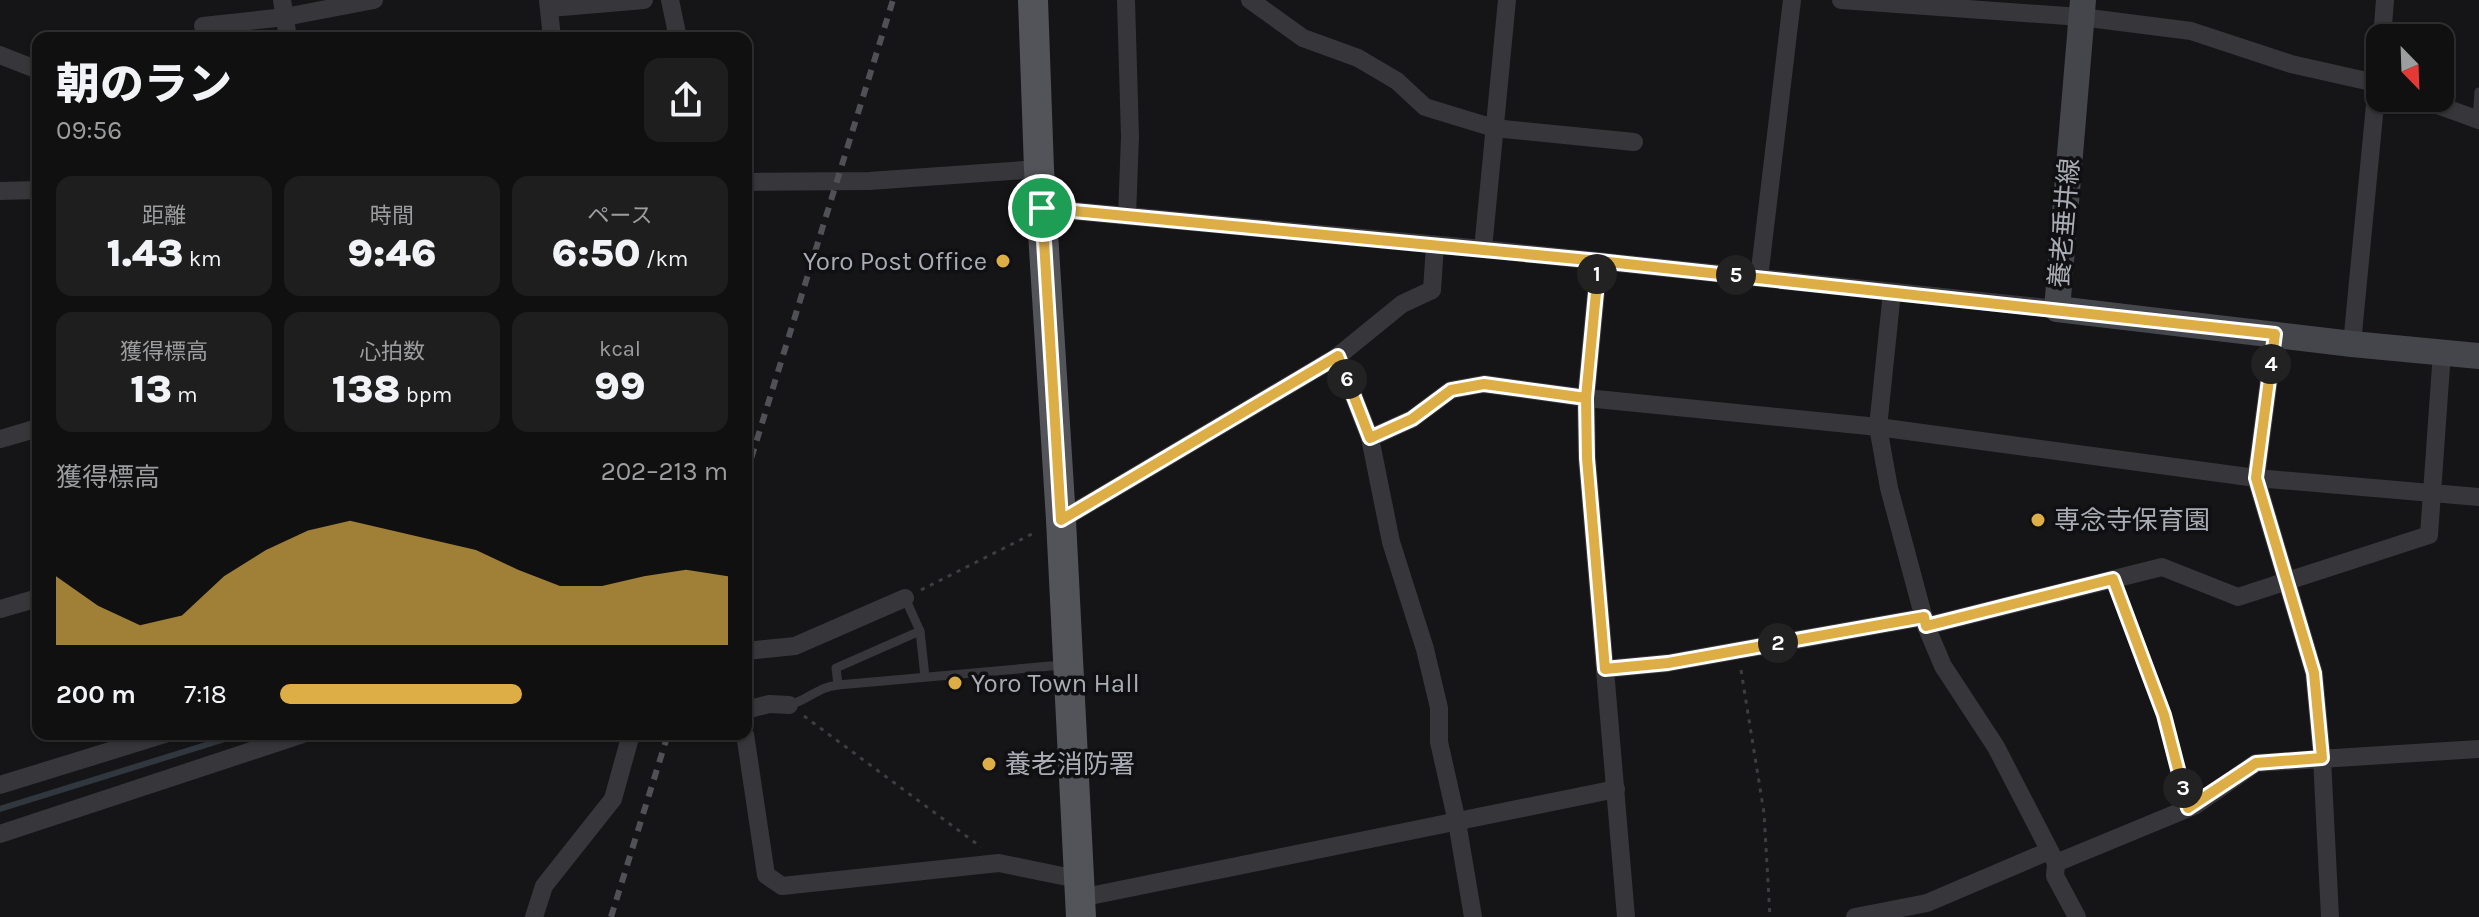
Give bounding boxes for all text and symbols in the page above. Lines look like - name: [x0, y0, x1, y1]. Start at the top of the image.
- north arrow: [2366, 24, 2454, 112]
- map controls: [2366, 24, 2454, 112]
- button: share: [644, 58, 728, 142]
- text: 朝のラン: [56, 59, 232, 110]
- text: 09:56: [56, 115, 122, 146]
- street label: 養老垂井線: [2043, 157, 2086, 289]
- pin: [1008, 174, 1076, 242]
- icon: arrive: [1020, 186, 1064, 230]
- text: 距離: [142, 203, 186, 229]
- text: 時間: [370, 203, 414, 229]
- text: ペース: [588, 203, 652, 229]
- text: 1.43: [106, 229, 183, 276]
- text: 9:46: [347, 229, 437, 276]
- text: 6:50: [552, 229, 641, 276]
- text: km: [183, 246, 222, 272]
- text: /km: [641, 246, 688, 272]
- place label: Yoro Post Office: [803, 246, 987, 277]
- marker: Yoro Post Office: [994, 252, 1012, 270]
- pin: 1: [1577, 254, 1617, 294]
- pin: 5: [1716, 255, 1756, 295]
- text: 1: [1593, 261, 1601, 287]
- text: 5: [1730, 262, 1742, 288]
- text: kcal: [599, 336, 641, 362]
- text: 獲得標高: [120, 339, 208, 365]
- text: 心拍数: [359, 339, 425, 365]
- pin: 4: [2251, 344, 2291, 384]
- text: 4: [2264, 351, 2278, 377]
- pin: 6: [1327, 359, 1367, 399]
- text: 99: [594, 362, 646, 409]
- text: 13: [130, 365, 172, 412]
- text: 138: [332, 365, 401, 412]
- text: 6: [1340, 366, 1354, 392]
- text: m: [172, 382, 198, 408]
- text: bpm: [401, 382, 452, 408]
- text: 202–213 m: [601, 456, 728, 487]
- text: 獲得標高: [56, 462, 160, 493]
- place label: 専念寺保育園: [2054, 505, 2210, 536]
- marker: 専念寺保育園: [2029, 511, 2047, 529]
- pin: 2: [1758, 623, 1798, 663]
- text: 2: [1771, 630, 1785, 656]
- place label: Yoro Town Hall: [971, 668, 1140, 699]
- marker: Yoro Town Hall: [946, 674, 964, 692]
- text: 200 m: [56, 679, 136, 710]
- text: 7:18: [184, 679, 227, 710]
- place label: 養老消防署: [1005, 749, 1135, 780]
- marker: 養老消防署: [980, 755, 998, 773]
- pin: 3: [2163, 768, 2203, 808]
- text: 3: [2176, 775, 2190, 801]

